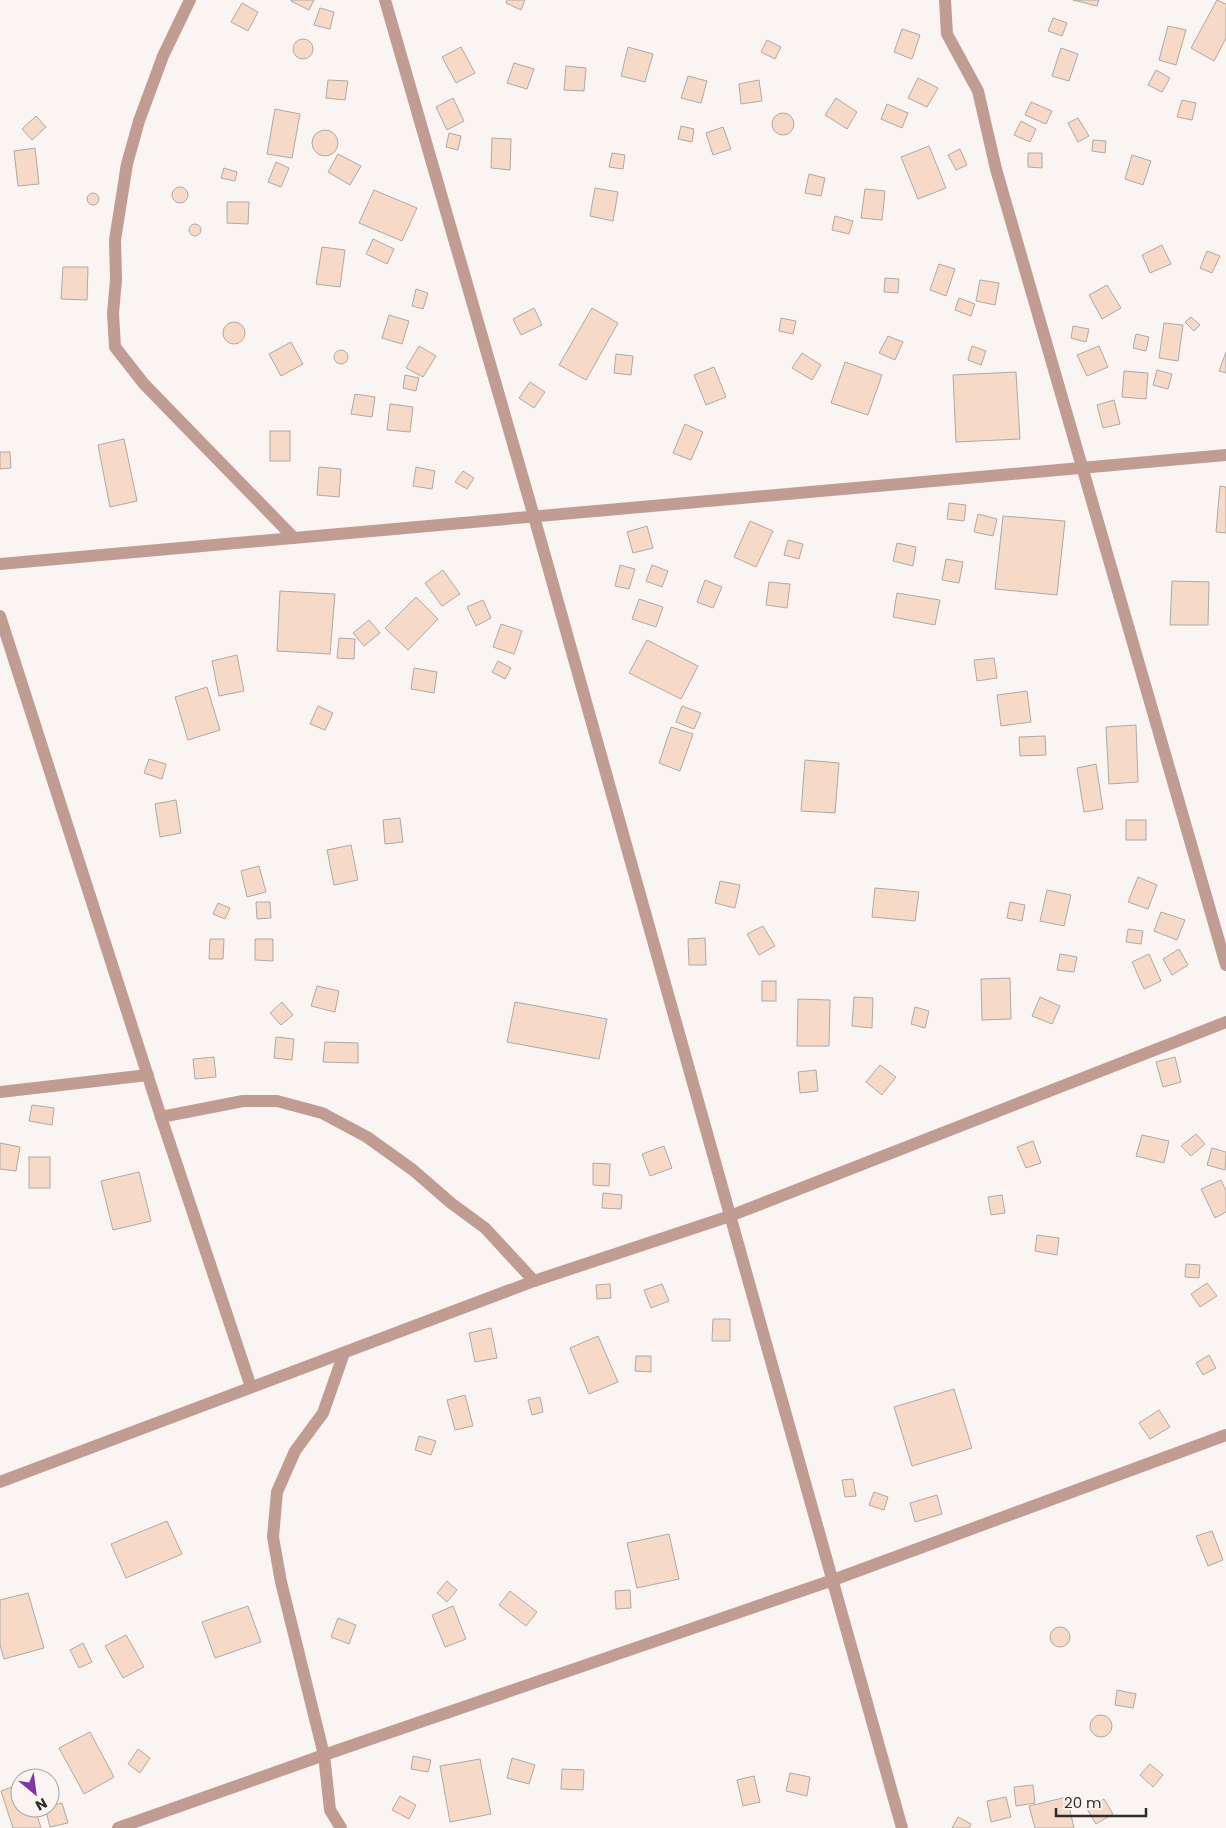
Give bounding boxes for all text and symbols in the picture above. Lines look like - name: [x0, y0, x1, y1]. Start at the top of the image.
- north arrow: [10, 1768, 60, 1818]
- scale bar: [1056, 1786, 1146, 1818]
- text: 20 m: [1064, 1792, 1102, 1813]
- text: N: [32, 1793, 51, 1816]

